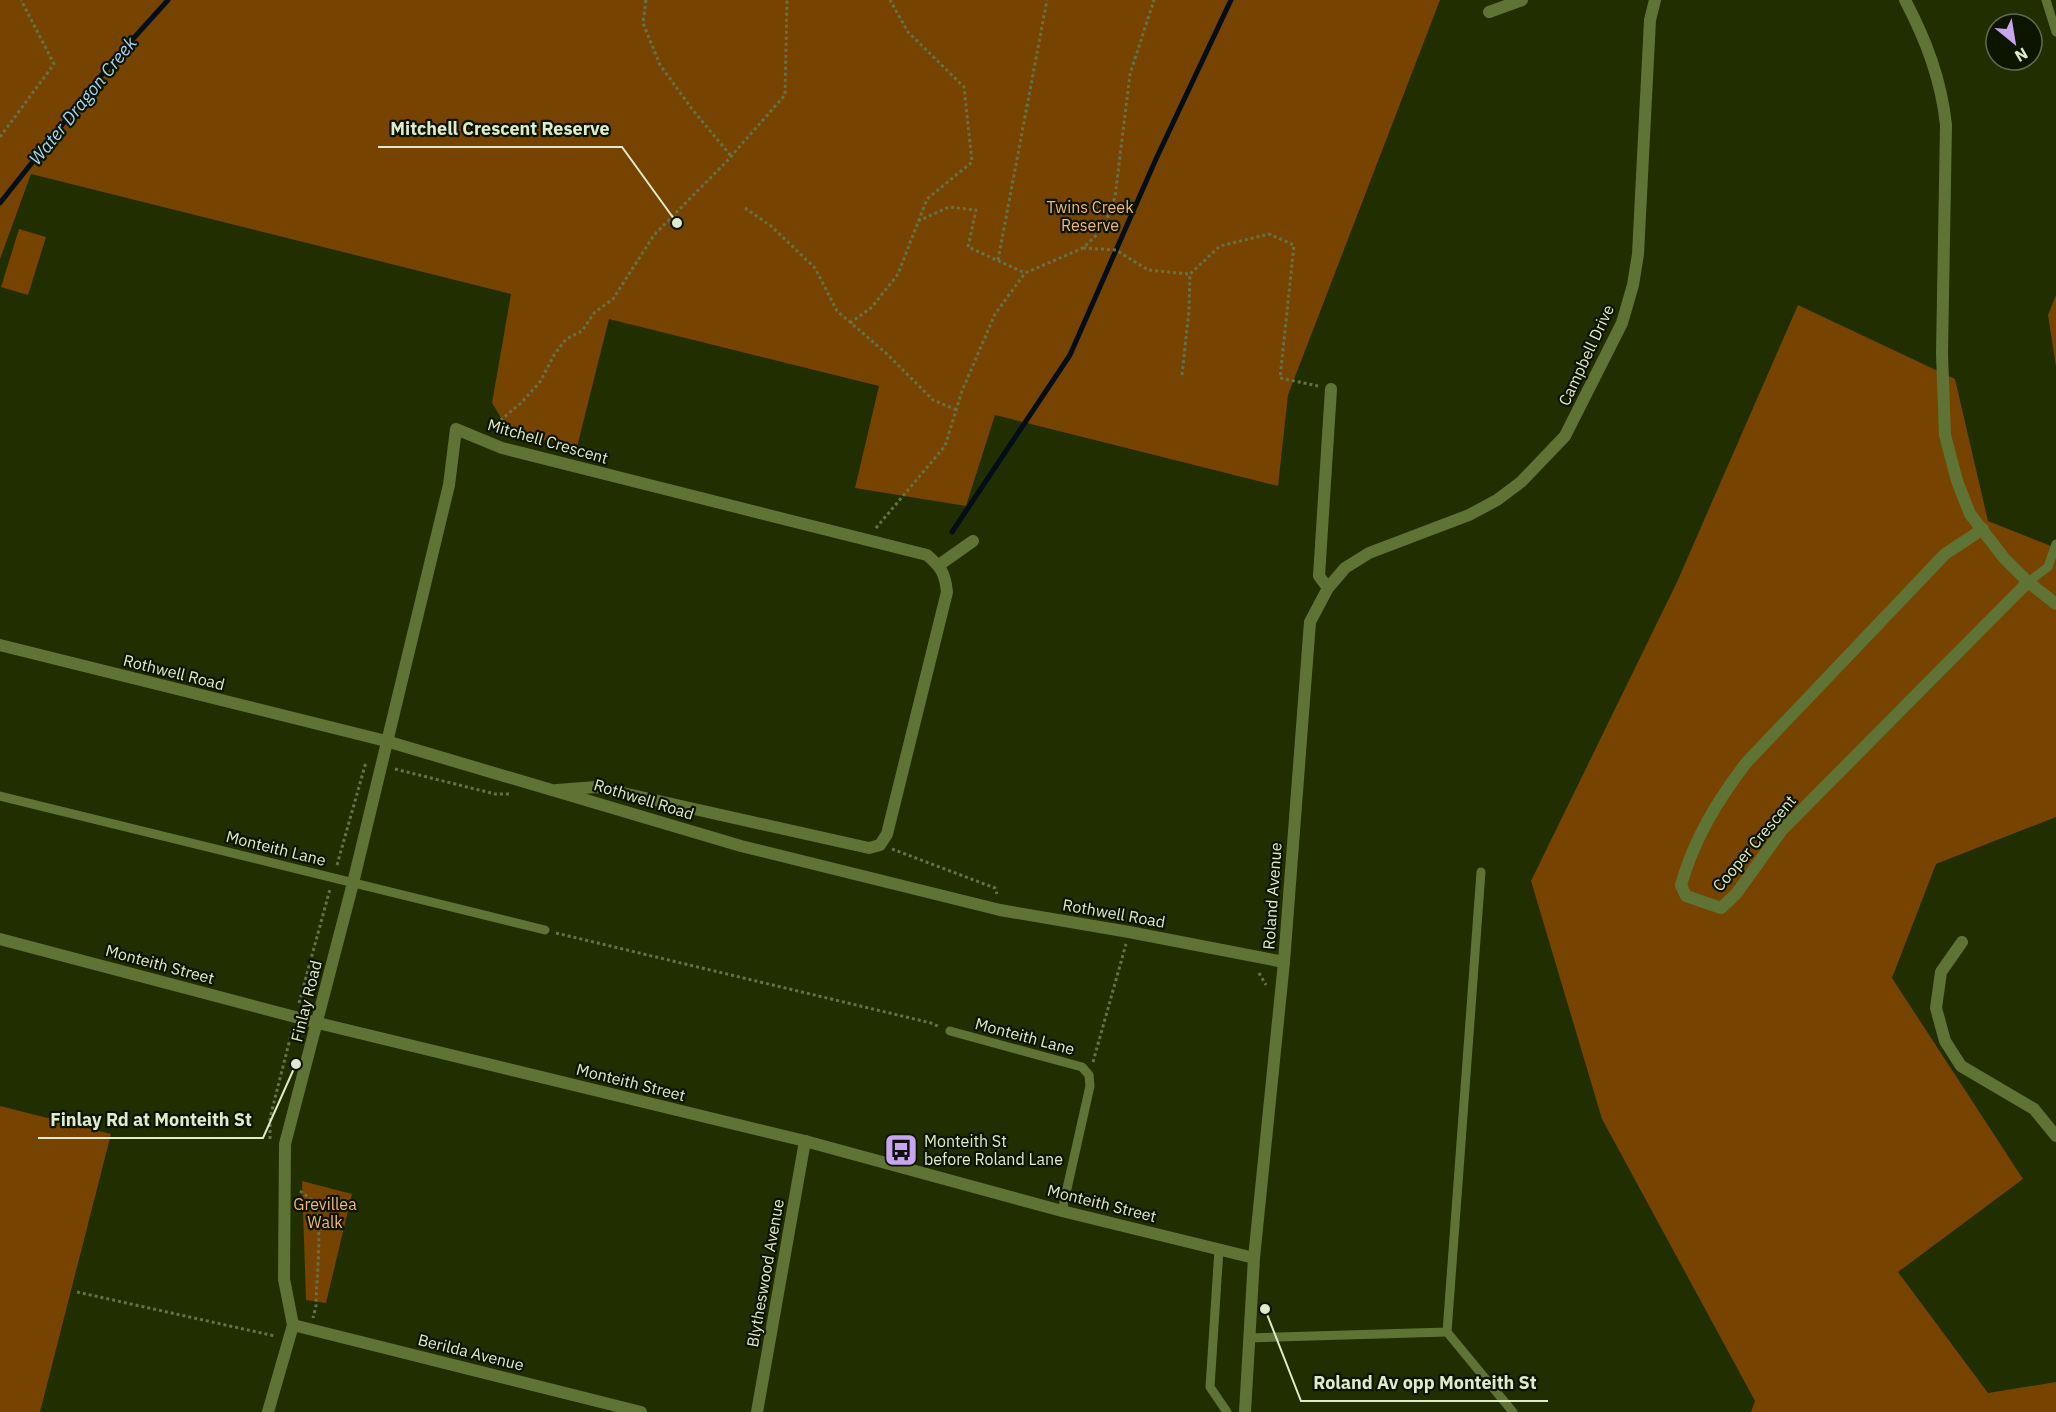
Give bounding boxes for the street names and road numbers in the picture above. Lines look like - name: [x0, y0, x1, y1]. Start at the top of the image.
- street label: Campbell Drive: [1554, 301, 1618, 409]
- street label: Mitchell Crescent: [485, 414, 611, 468]
- street label: Rothwell Road: [121, 650, 227, 694]
- street label: Rothwell Road: [591, 774, 697, 824]
- street label: Cooper Crescent: [1708, 791, 1800, 895]
- street label: Monteith Lane: [224, 826, 328, 870]
- street label: Roland Avenue: [1258, 842, 1286, 950]
- street label: Rothwell Road: [1061, 894, 1167, 932]
- street label: Monteith Street: [103, 940, 217, 988]
- street label: Finlay Road: [286, 958, 326, 1044]
- street label: Monteith Lane: [973, 1013, 1077, 1059]
- street label: Monteith Street: [574, 1059, 688, 1105]
- street label: Monteith Street: [1045, 1180, 1159, 1226]
- street label: Blytheswood Avenue: [742, 1197, 788, 1349]
- street label: Berilda Avenue: [416, 1329, 526, 1375]

